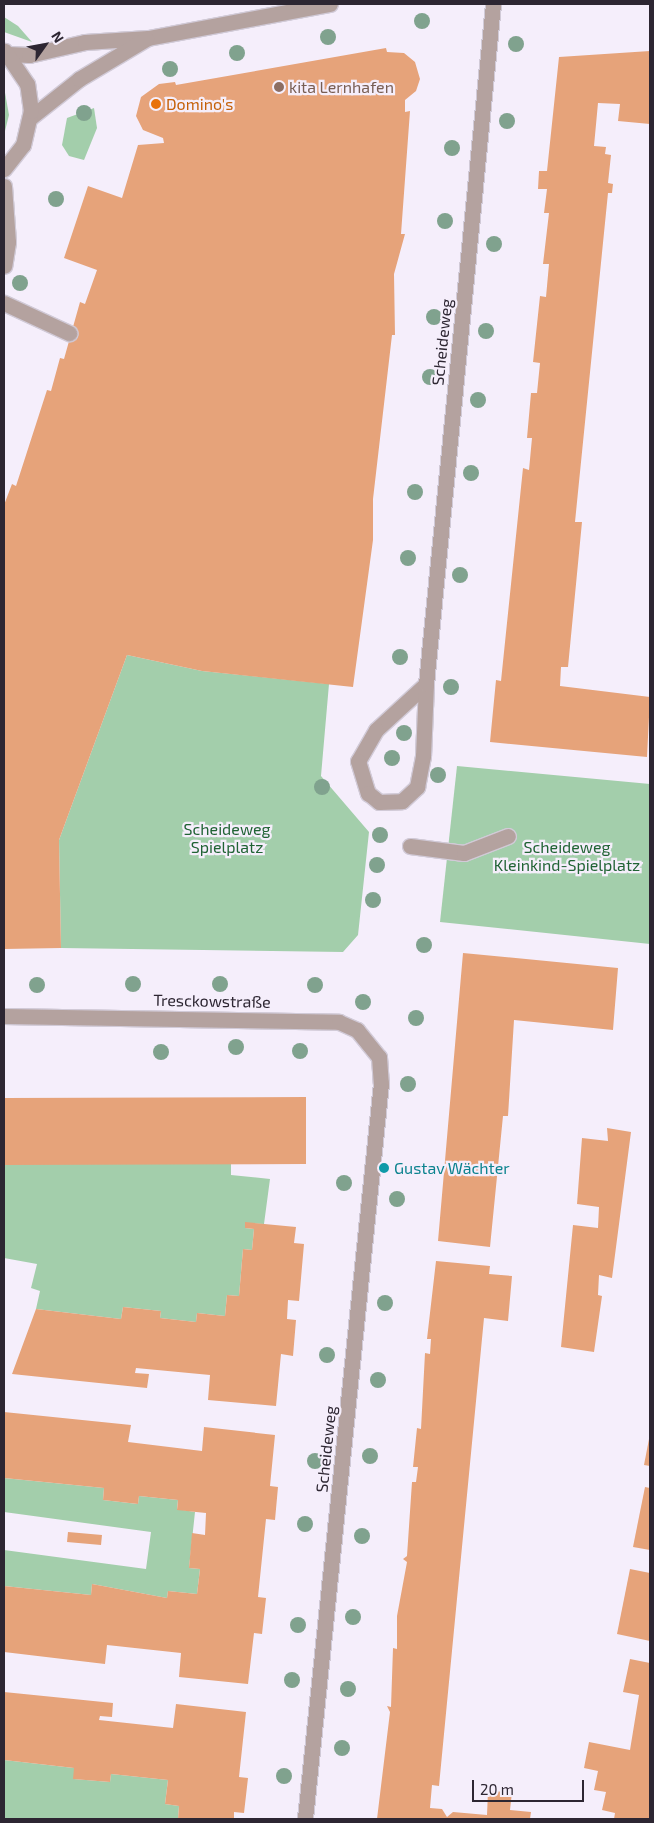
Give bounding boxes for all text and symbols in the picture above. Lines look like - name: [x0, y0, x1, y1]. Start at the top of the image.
- north arrow: [20, 20, 70, 70]
- text: N: [48, 28, 68, 46]
- place label: kita Lernhafen: [289, 77, 394, 97]
- marker: kita Lernhafen: [273, 81, 285, 93]
- place label: Domino's: [166, 94, 233, 114]
- marker: Domino's: [150, 98, 162, 110]
- street label: Scheideweg: [428, 298, 456, 386]
- park label: Scheideweg Spielplatz: [183, 819, 271, 857]
- park label: Scheideweg Kleinkind-Spielplatz: [494, 837, 640, 875]
- street label: Tresckowstraße: [153, 990, 271, 1012]
- place label: Gustav Wächter: [394, 1158, 510, 1178]
- marker: Gustav Wächter: [378, 1162, 390, 1174]
- street label: Scheideweg: [312, 1405, 340, 1493]
- scale bar: [474, 1770, 586, 1802]
- text: 20 m: [480, 1780, 514, 1798]

